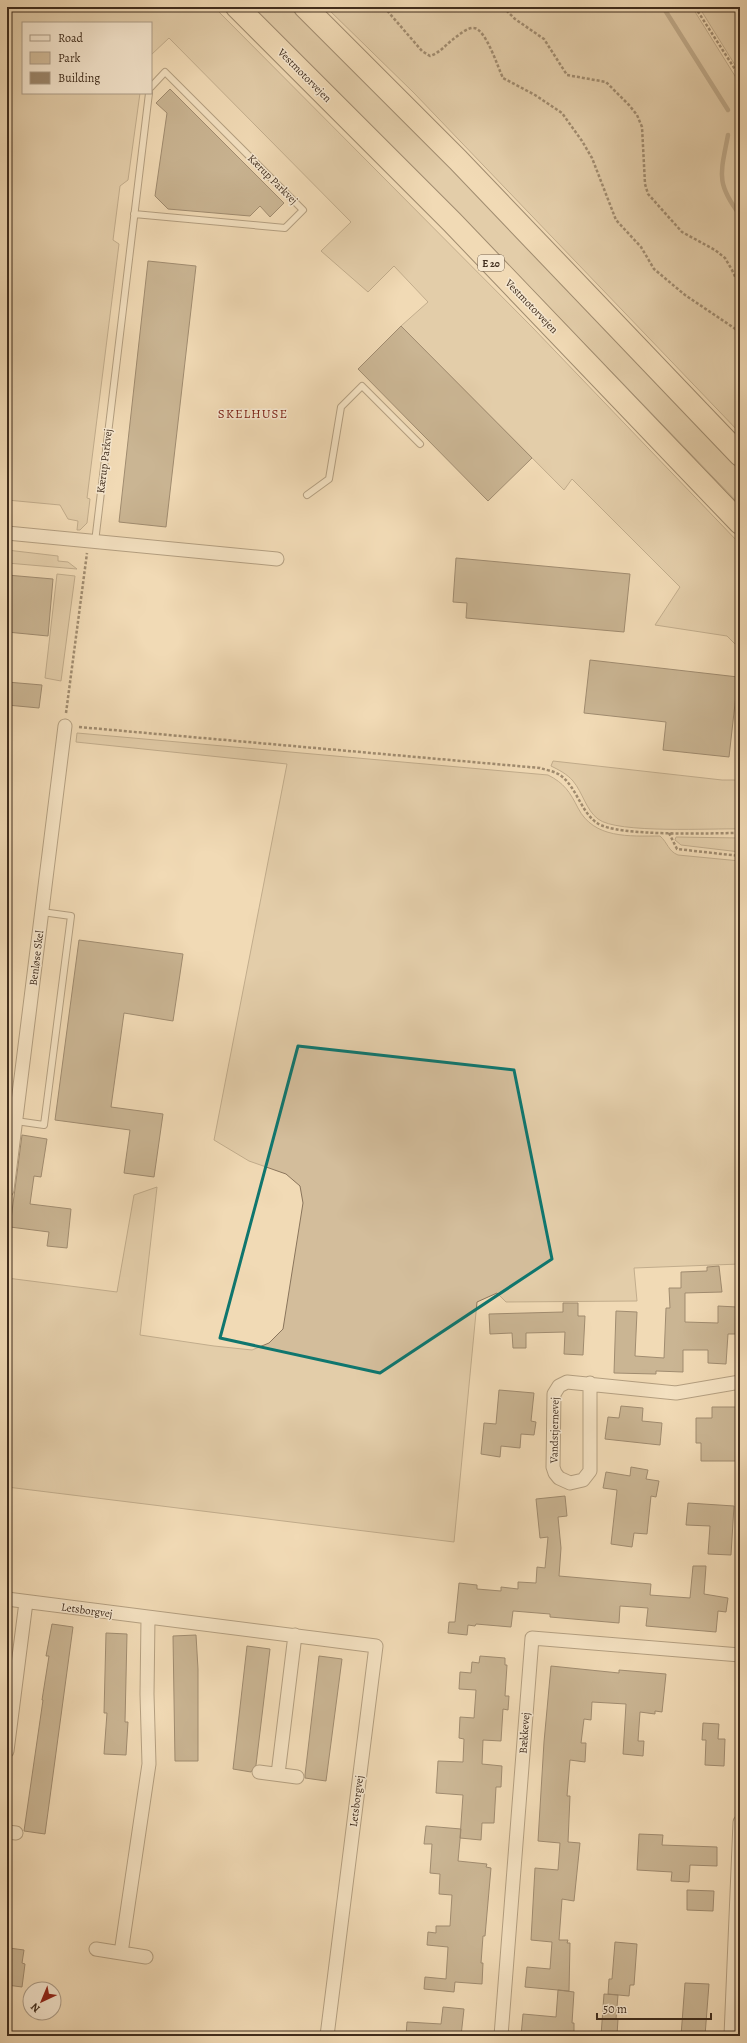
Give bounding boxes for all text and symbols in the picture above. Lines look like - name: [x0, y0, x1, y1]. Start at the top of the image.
- legend: [22, 22, 152, 94]
- text: Road: [58, 30, 84, 46]
- street label: Vestmotorvejen: [274, 44, 335, 106]
- text: Park: [58, 50, 81, 66]
- text: Building: [58, 70, 100, 86]
- street label: Kærup Parkvej: [244, 151, 301, 208]
- road number: E 20: [478, 255, 504, 271]
- street label: Vestmotorvejen: [501, 275, 561, 337]
- district label: SKELHUSE: [218, 405, 288, 422]
- street label: Kærup Parkvej: [93, 428, 116, 494]
- street label: Benløse Skel: [26, 929, 47, 987]
- street label: Vandstjernevej: [546, 1397, 563, 1464]
- street label: Letsborgvej: [60, 1599, 114, 1622]
- street label: Bækkevej: [516, 1712, 533, 1754]
- street label: Letsborgvej: [346, 1774, 367, 1828]
- north arrow: [22, 1981, 62, 2021]
- scale bar: [597, 1995, 711, 2021]
- text: N: [27, 2000, 43, 2016]
- text: 50 m: [603, 2001, 627, 2017]

